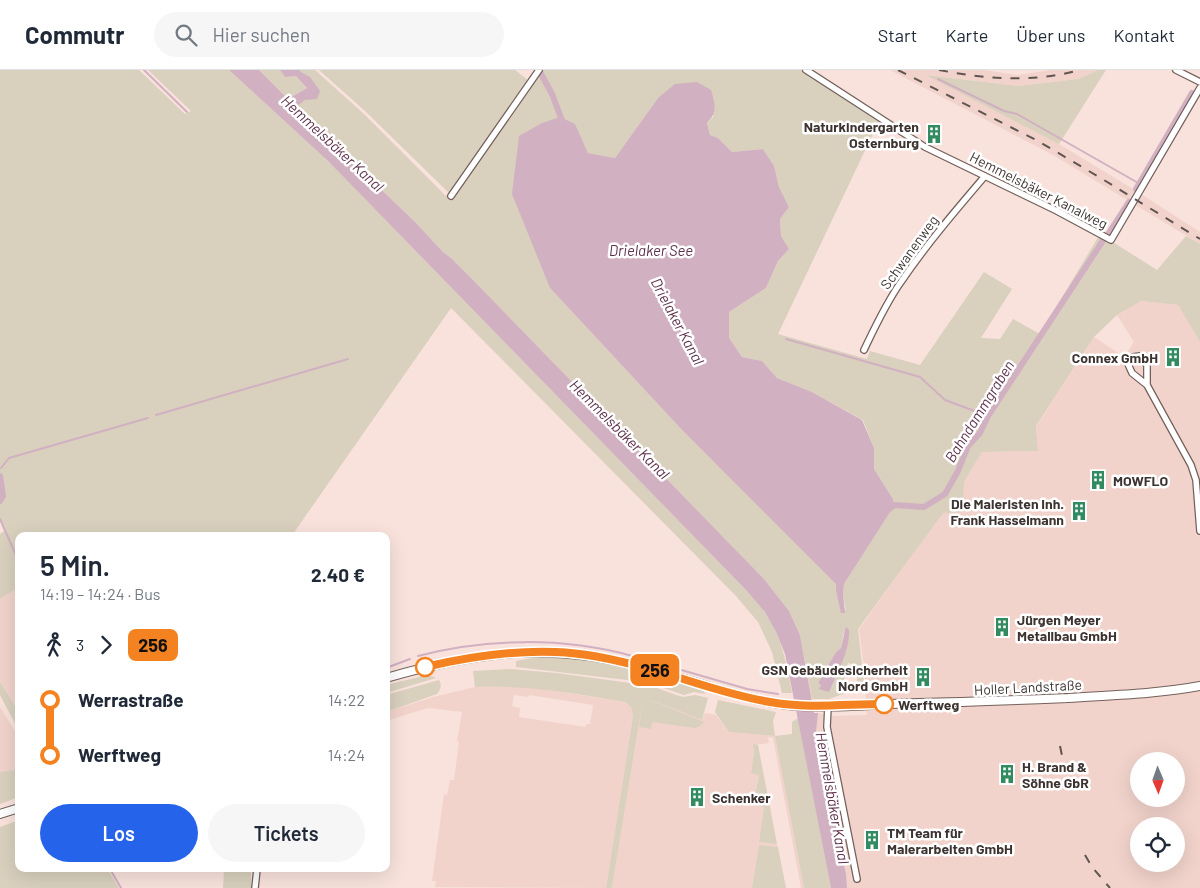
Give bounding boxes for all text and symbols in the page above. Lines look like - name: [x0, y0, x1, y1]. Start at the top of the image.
- search box: [154, 12, 504, 57]
- text: Commutr: [25, 20, 124, 49]
- icon: search: [172, 21, 200, 49]
- text: Hier suchen: [212, 23, 310, 46]
- text: Start: [878, 24, 917, 46]
- text: Karte: [945, 24, 988, 46]
- text: Über uns: [1016, 24, 1085, 46]
- text: Kontakt: [1113, 24, 1175, 46]
- water label: Hemmelsbäker Kanal: [278, 91, 388, 196]
- place label: Naturkindergarten Osternburg: [804, 118, 919, 151]
- building icon: Naturkindergarten Osternburg: [923, 123, 945, 145]
- street label: Hemmelsbäker Kanalweg: [967, 148, 1111, 232]
- street label: Schwanenweg: [877, 212, 941, 292]
- water label: Drielaker See: [609, 241, 693, 259]
- water label: Drielaker Kanal: [648, 274, 709, 368]
- building icon: Connex GmbH: [1162, 346, 1184, 368]
- place label: Connex GmbH: [1072, 349, 1158, 366]
- water label: Bahndammgraben: [940, 357, 1018, 465]
- water label: Hemmelsbäker Kanal: [566, 375, 674, 483]
- building icon: MOWFLO: [1087, 469, 1109, 491]
- place label: MOWFLO: [1113, 472, 1168, 489]
- place label: Die Maleristen Inh. Frank Hasselmann: [950, 495, 1064, 528]
- building icon: Die Maleristen Inh. Frank Hasselmann: [1068, 500, 1090, 522]
- text: 5 Min.: [40, 548, 110, 582]
- text: 2.40 €: [311, 563, 365, 586]
- text: 14:19 – 14:24 · Bus: [40, 584, 160, 603]
- place label: Jürgen Meyer Metallbau GmbH: [1017, 611, 1117, 644]
- building icon: Jürgen Meyer Metallbau GmbH: [991, 616, 1013, 638]
- icon: walk: [40, 631, 68, 659]
- icon: forward: [92, 631, 120, 659]
- text: 256: [138, 634, 168, 656]
- text: 3: [76, 635, 84, 654]
- line badge: 256: [626, 654, 684, 686]
- unlabelled marker: [415, 657, 435, 677]
- text: 256: [640, 659, 670, 681]
- place label: GSN Gebäudesicherheit Nord GmbH: [761, 661, 908, 694]
- building icon: GSN Gebäudesicherheit Nord GmbH: [912, 666, 934, 688]
- street label: Holler Landstraße: [974, 676, 1082, 698]
- text: Werrastraße: [78, 688, 184, 711]
- text: 14:22: [328, 690, 365, 709]
- marker: Werftweg: [874, 694, 894, 714]
- place label: Werftweg: [898, 696, 959, 713]
- water label: Hemmelsbäker Kanal: [813, 731, 854, 866]
- text: Werftweg: [78, 743, 161, 766]
- text: 14:24: [328, 745, 365, 764]
- north arrow: [1130, 752, 1185, 808]
- map controls: [1130, 752, 1185, 872]
- place label: H. Brand & Söhne GbR: [1022, 758, 1089, 791]
- building icon: H. Brand & Söhne GbR: [996, 763, 1018, 785]
- building icon: Schenker: [686, 786, 708, 808]
- place label: Schenker: [712, 789, 771, 806]
- button: Los: [40, 804, 198, 862]
- button: Tickets: [208, 804, 365, 862]
- button: locate: [1130, 817, 1185, 872]
- place label: TM Team für Malerarbeiten GmbH: [887, 824, 1013, 857]
- building icon: TM Team für Malerarbeiten GmbH: [861, 829, 883, 851]

